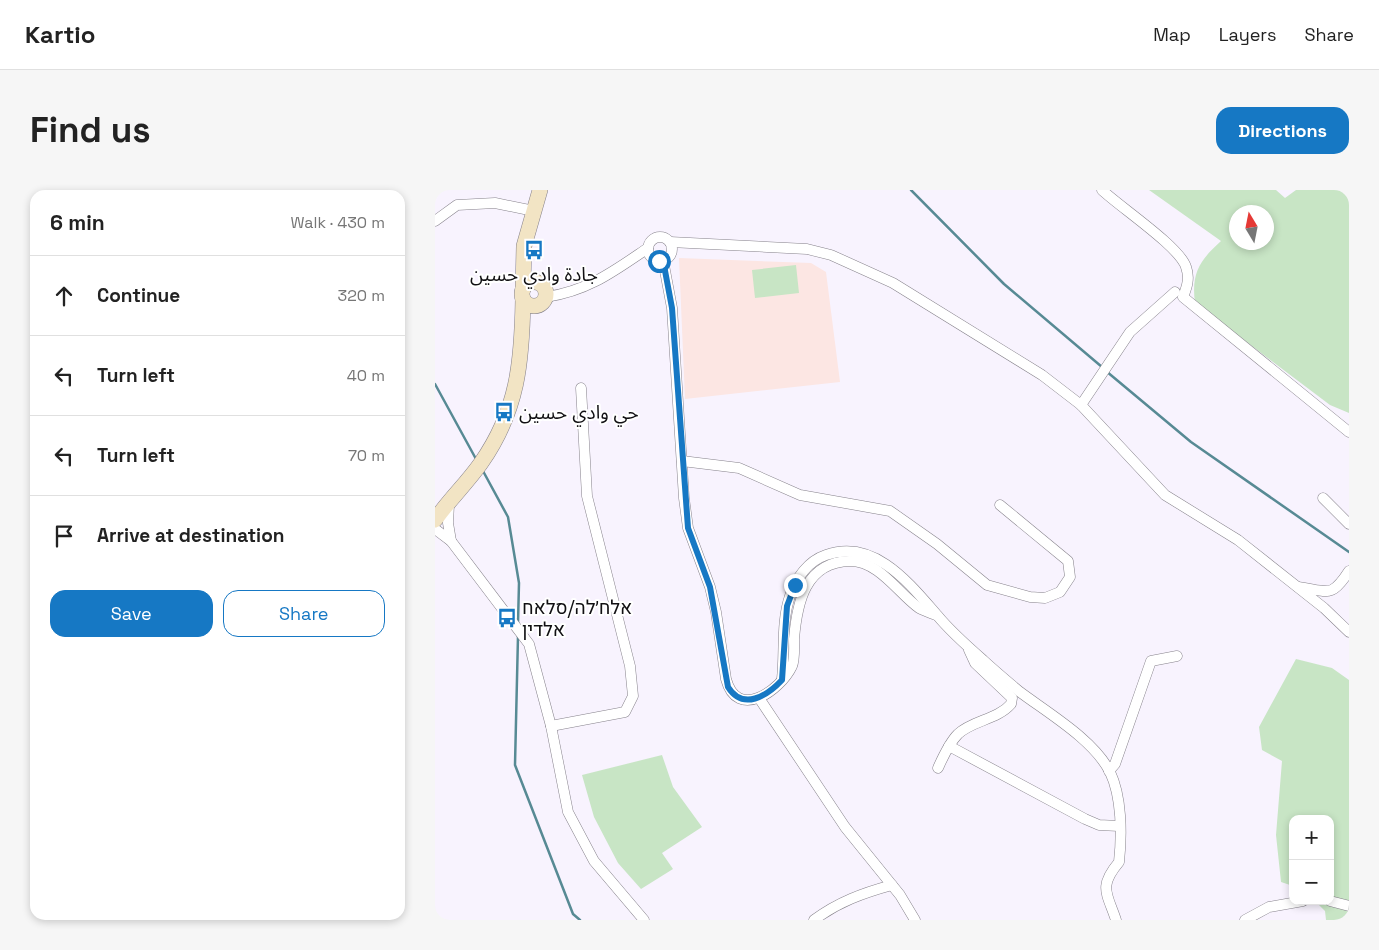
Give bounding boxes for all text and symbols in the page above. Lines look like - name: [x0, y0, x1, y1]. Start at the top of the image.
- text: Kartio: [25, 19, 95, 50]
- text: Map: [1153, 23, 1191, 46]
- text: Layers: [1219, 23, 1276, 46]
- text: Share: [1304, 23, 1354, 46]
- button: Directions: [1216, 107, 1349, 154]
- text: Find us: [30, 108, 151, 152]
- north arrow: [1229, 205, 1274, 250]
- text: 6 min: [50, 209, 105, 236]
- text: Walk · 430 m: [290, 212, 385, 233]
- bus stop icon: جادة وادي حسين: [523, 239, 545, 261]
- route start: [648, 250, 671, 273]
- place label: جادة وادي حسين: [470, 262, 598, 289]
- icon: ahead: [50, 282, 78, 310]
- text: Continue: [97, 283, 180, 308]
- text: 320 m: [338, 285, 385, 306]
- icon: left: [50, 362, 78, 390]
- text: Turn left: [97, 363, 175, 388]
- text: 40 m: [347, 365, 385, 386]
- place label: حي وادي حسين: [519, 400, 639, 427]
- bus stop icon: حي وادي حسين: [493, 401, 515, 423]
- icon: left: [50, 442, 78, 470]
- text: Turn left: [97, 443, 175, 468]
- text: 70 m: [348, 445, 385, 466]
- icon: arrive: [50, 522, 78, 550]
- text: Arrive at destination: [97, 523, 285, 548]
- route end: [784, 574, 807, 597]
- button: Save: [50, 590, 213, 637]
- button: Share: [223, 590, 385, 637]
- place label: אלח׳לה/סלאח אלדין: [522, 595, 632, 642]
- bus stop icon: אלח׳לה/סלאח אלדין: [496, 607, 518, 629]
- map controls: [1289, 815, 1334, 905]
- button: +: [1289, 815, 1334, 860]
- button: −: [1289, 860, 1334, 905]

